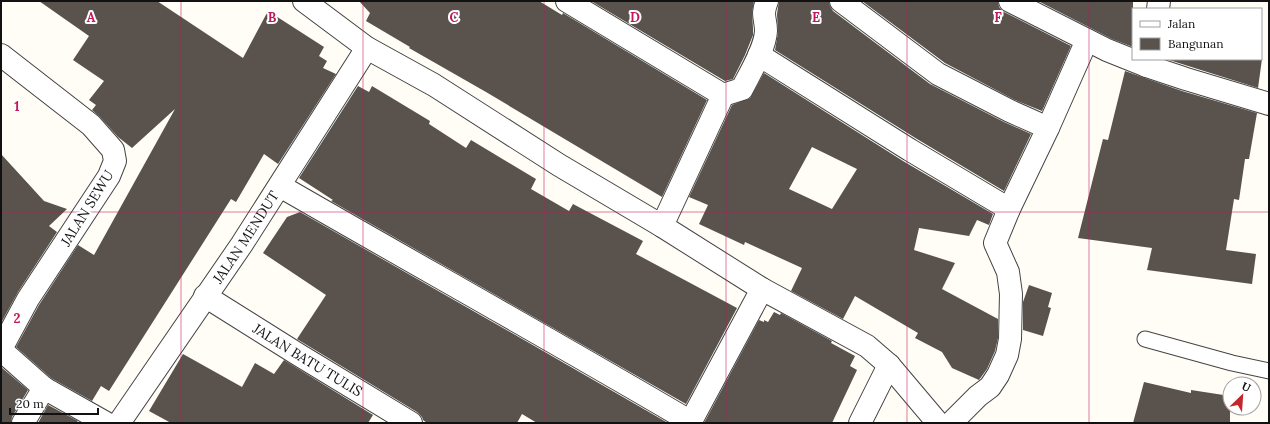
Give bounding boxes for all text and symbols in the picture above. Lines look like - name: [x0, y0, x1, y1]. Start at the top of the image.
- legend: [1132, 8, 1262, 60]
- text: A: [87, 9, 96, 26]
- text: B: [268, 9, 277, 26]
- text: C: [450, 9, 459, 26]
- text: D: [630, 9, 640, 26]
- text: E: [812, 9, 820, 26]
- text: F: [994, 9, 1002, 26]
- text: Jalan: [1167, 16, 1195, 31]
- text: Bangunan: [1168, 36, 1224, 51]
- text: 1: [14, 98, 20, 115]
- street label: JALAN SEWU: [56, 166, 118, 250]
- street label: JALAN MENDUT: [208, 187, 283, 288]
- text: 2: [14, 310, 21, 327]
- street label: JALAN BATU TULIS: [249, 319, 366, 400]
- north arrow: [1222, 376, 1262, 416]
- text: U: [1239, 379, 1254, 395]
- scale bar: [10, 390, 98, 416]
- text: 20 m: [16, 396, 44, 411]

